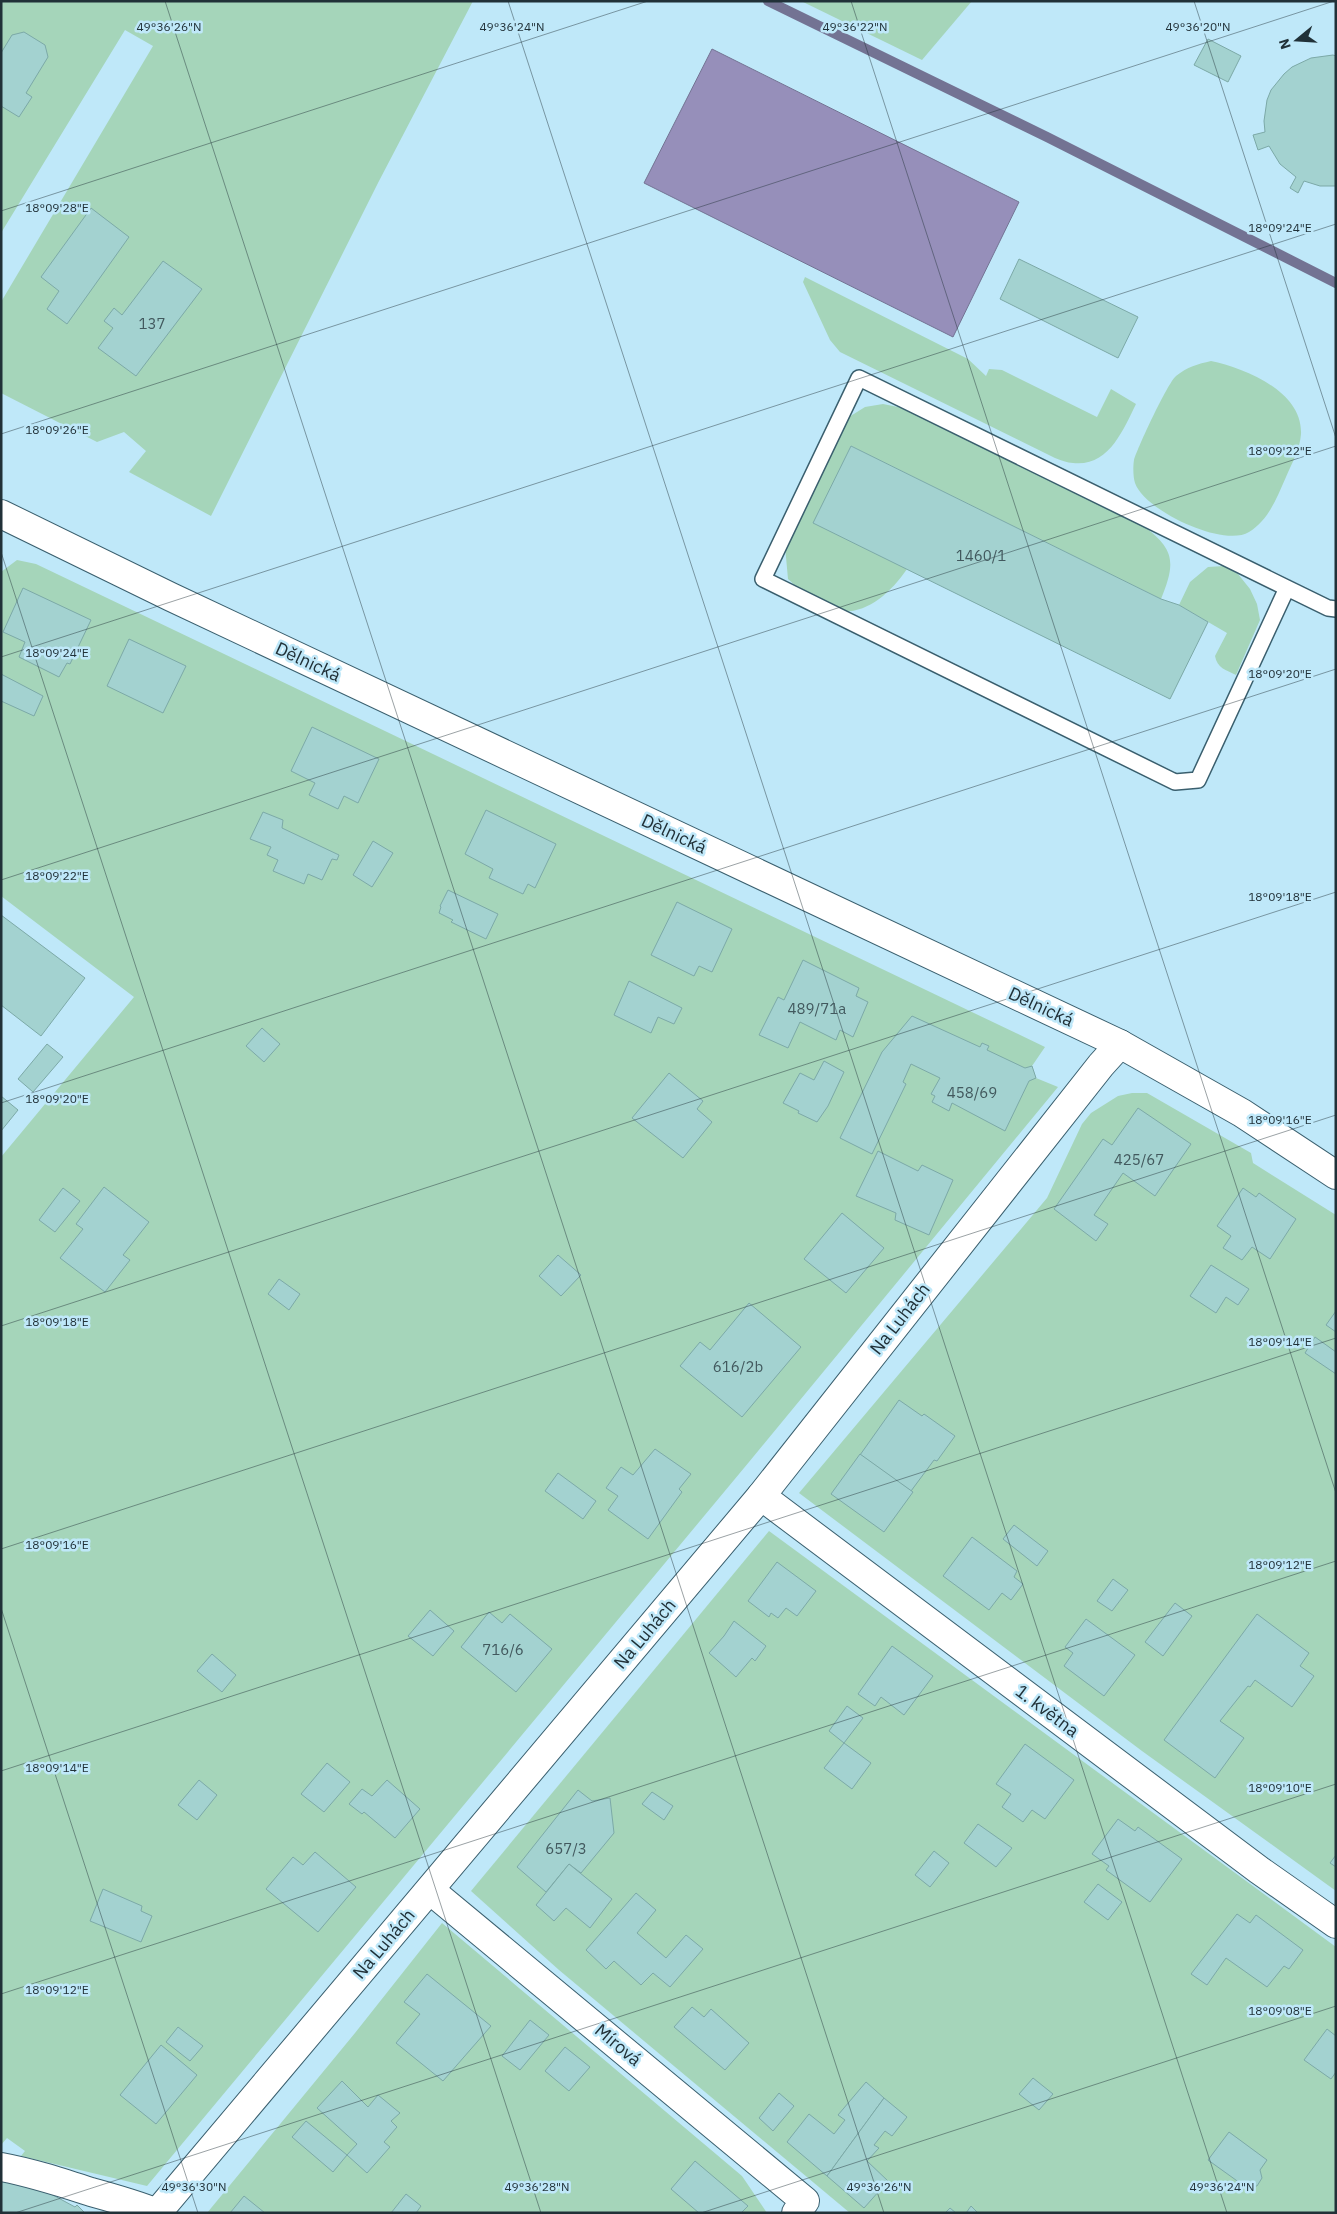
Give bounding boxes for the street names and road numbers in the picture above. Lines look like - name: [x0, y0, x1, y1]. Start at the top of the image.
- street label: Dělnická: [272, 636, 345, 687]
- street label: Dělnická: [638, 808, 711, 859]
- street label: Dělnická: [1005, 981, 1078, 1032]
- street label: Na Luhách: [864, 1278, 935, 1359]
- street label: Na Luhách: [609, 1594, 681, 1674]
- street label: 1. května: [1011, 1679, 1084, 1742]
- street label: Na Luhách: [348, 1904, 420, 1984]
- street label: Mírová: [590, 2018, 647, 2071]

